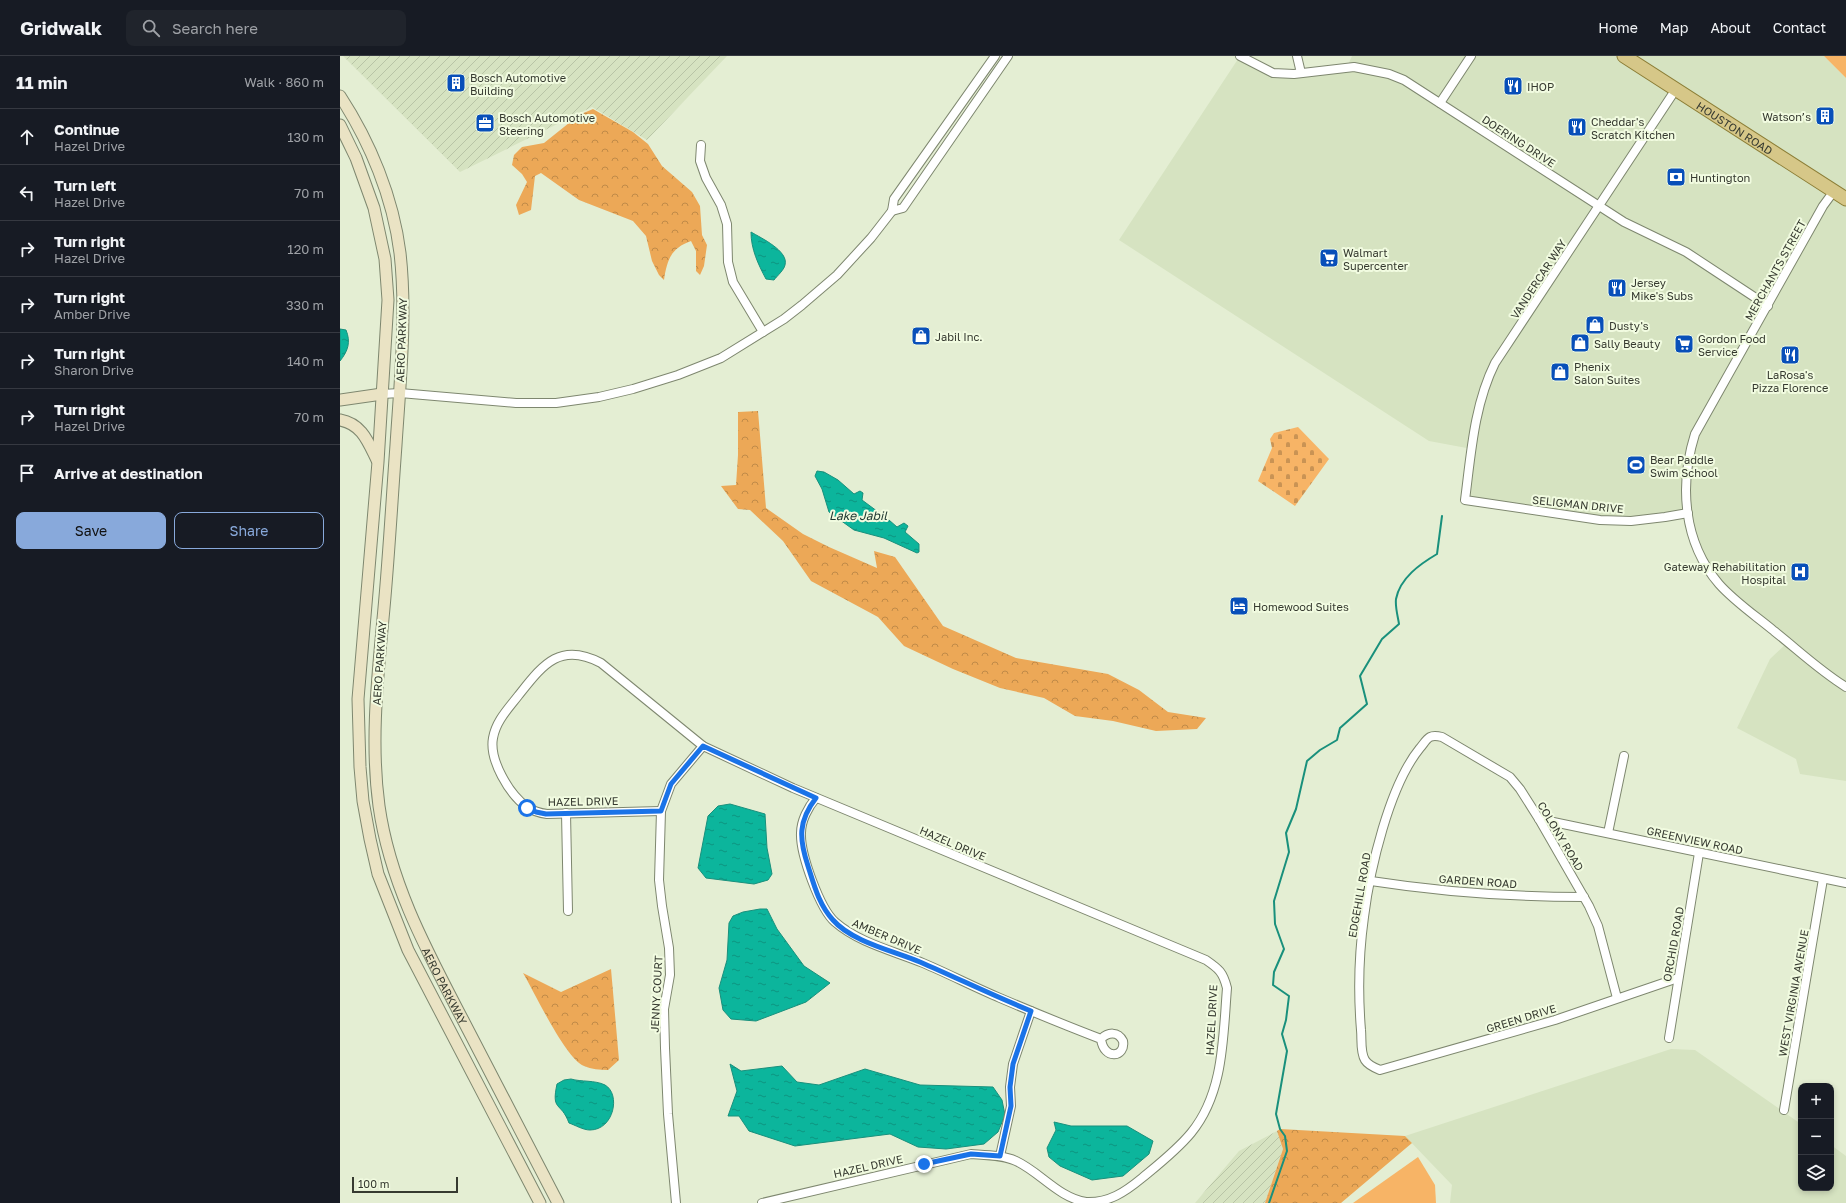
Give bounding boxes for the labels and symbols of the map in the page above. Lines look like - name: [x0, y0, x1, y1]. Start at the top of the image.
- place label: Bosch Automotive Building: [470, 71, 566, 97]
- building icon: Bosch Automotive Building: [445, 72, 467, 94]
- restaurant icon: IHOP: [1502, 75, 1524, 97]
- place label: IHOP: [1527, 80, 1554, 93]
- street label: HOUSTON ROAD: [1695, 98, 1776, 157]
- building icon: Watson’s: [1814, 105, 1836, 127]
- place label: Watson’s: [1762, 110, 1811, 123]
- place label: Bosch Automotive Steering: [499, 111, 595, 137]
- office icon: Bosch Automotive Steering: [474, 112, 496, 134]
- street label: DOERING DRIVE: [1480, 112, 1558, 170]
- place label: Cheddar's Scratch Kitchen: [1591, 115, 1675, 141]
- restaurant icon: Cheddar's Scratch Kitchen: [1566, 116, 1588, 138]
- bank icon: Huntington: [1665, 166, 1687, 188]
- place label: Huntington: [1690, 171, 1750, 184]
- street label: MERCHANTS STREET: [1742, 217, 1808, 323]
- street label: VANDERCAR WAY: [1507, 237, 1569, 321]
- place label: Walmart Supercenter: [1343, 246, 1409, 272]
- supermarket icon: Walmart Supercenter: [1318, 247, 1340, 269]
- place label: Jersey Mike's Subs: [1631, 276, 1693, 302]
- restaurant icon: Jersey Mike's Subs: [1606, 277, 1628, 299]
- street label: AERO PARKWAY: [393, 298, 409, 382]
- shop icon: Dusty's: [1584, 314, 1606, 336]
- place label: Dusty's: [1609, 319, 1649, 332]
- shop icon: Jabil Inc.: [910, 325, 932, 347]
- place label: Jabil Inc.: [935, 330, 983, 343]
- shop icon: Sally Beauty: [1569, 332, 1591, 354]
- place label: Gordon Food Service: [1698, 332, 1766, 358]
- supermarket icon: Gordon Food Service: [1673, 333, 1695, 355]
- place label: Sally Beauty: [1594, 337, 1660, 350]
- restaurant icon: LaRosa's Pizza Florence: [1779, 344, 1801, 366]
- place label: Phenix Salon Suites: [1574, 360, 1640, 386]
- shop icon: Phenix Salon Suites: [1549, 361, 1571, 383]
- place label: LaRosa's Pizza Florence: [1752, 368, 1828, 394]
- place label: Bear Paddle Swim School: [1650, 453, 1718, 479]
- sports icon: Bear Paddle Swim School: [1625, 454, 1647, 476]
- street label: SELIGMAN DRIVE: [1532, 493, 1625, 515]
- water label: Lake Jabil: [829, 508, 888, 523]
- place label: Gateway Rehabilitation Hospital: [1664, 560, 1786, 586]
- hospital icon: Gateway Rehabilitation Hospital: [1789, 561, 1811, 583]
- hotel icon: Homewood Suites: [1228, 595, 1250, 617]
- place label: Homewood Suites: [1253, 600, 1349, 613]
- street label: AERO PARKWAY: [370, 620, 388, 706]
- street label: HAZEL DRIVE: [548, 794, 619, 808]
- route start: [518, 799, 536, 817]
- street label: COLONY ROAD: [1535, 799, 1587, 873]
- street label: HAZEL DRIVE: [918, 823, 988, 863]
- street label: GREENVIEW ROAD: [1646, 823, 1745, 857]
- street label: EDGEHILL ROAD: [1345, 851, 1373, 939]
- street label: GARDEN ROAD: [1438, 872, 1518, 890]
- street label: ORCHID ROAD: [1660, 905, 1686, 982]
- street label: AMBER DRIVE: [850, 916, 924, 957]
- street label: WEST VIRGINIA AVENUE: [1775, 928, 1811, 1058]
- street label: AERO PARKWAY: [420, 945, 470, 1026]
- street label: JENNY COURT: [647, 955, 665, 1033]
- street label: HAZEL DRIVE: [1203, 984, 1219, 1056]
- street label: GREEN DRIVE: [1484, 1001, 1558, 1035]
- street label: HAZEL DRIVE: [832, 1152, 904, 1180]
- route end: [915, 1155, 933, 1173]
- scale bar: [352, 1175, 458, 1194]

